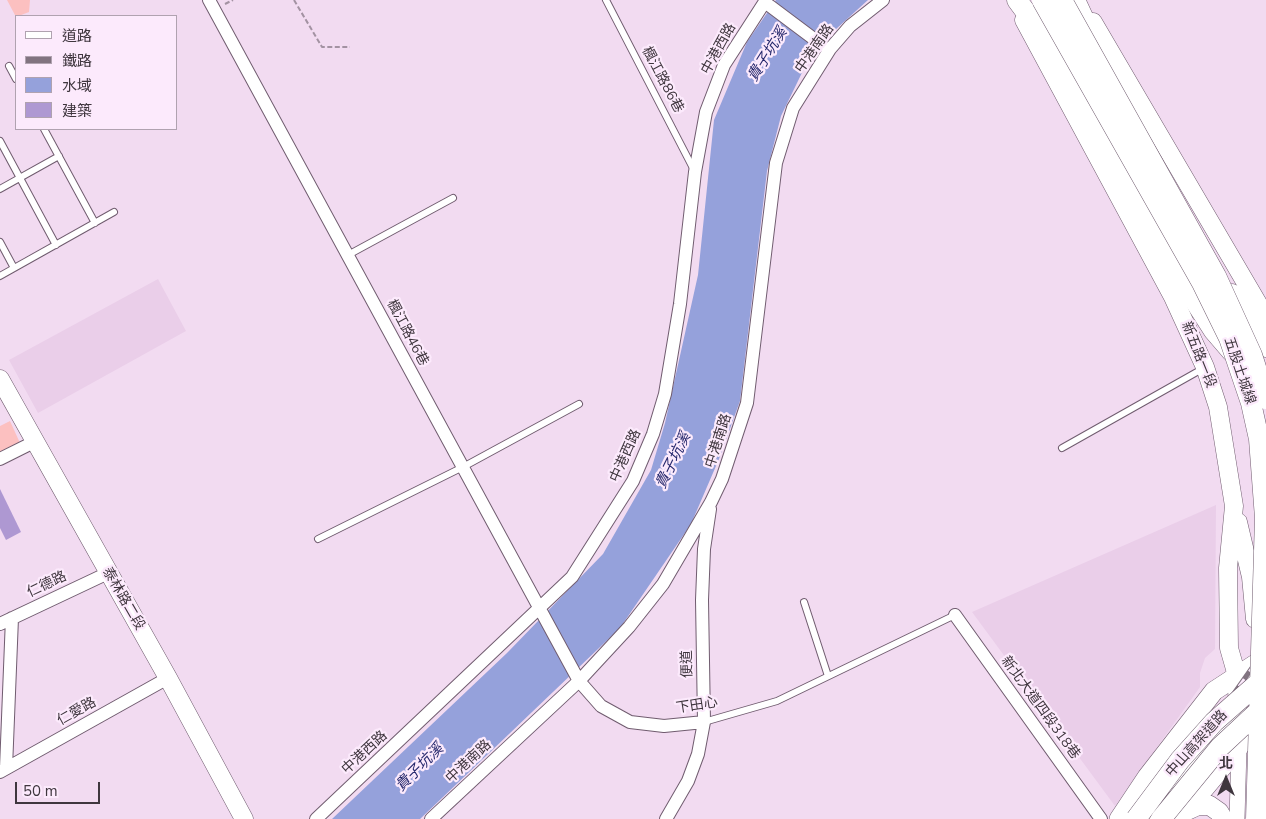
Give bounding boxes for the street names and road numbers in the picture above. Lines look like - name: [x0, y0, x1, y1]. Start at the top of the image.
- street label: 中港西路: [698, 20, 740, 78]
- street label: 中港南路: [792, 21, 838, 77]
- street label: 楓江路86巷: [637, 44, 687, 116]
- street label: 楓江路46巷: [382, 297, 432, 369]
- street label: 新五路一段: [1177, 319, 1219, 391]
- street label: 五股土城線: [1220, 335, 1258, 407]
- street label: 中港南路: [702, 412, 736, 470]
- street label: 中港西路: [607, 427, 645, 485]
- street label: 泰林路二段: [98, 564, 148, 634]
- street label: 仁德路: [24, 569, 70, 601]
- street label: 便道: [679, 650, 697, 678]
- street label: 新北大道四段318巷: [997, 653, 1083, 763]
- street label: 仁愛路: [55, 694, 99, 730]
- street label: 下田心: [675, 694, 719, 718]
- street label: 中山高架道路: [1163, 707, 1231, 781]
- street label: 中港西路: [339, 728, 391, 778]
- street label: 中港南路: [443, 737, 495, 787]

